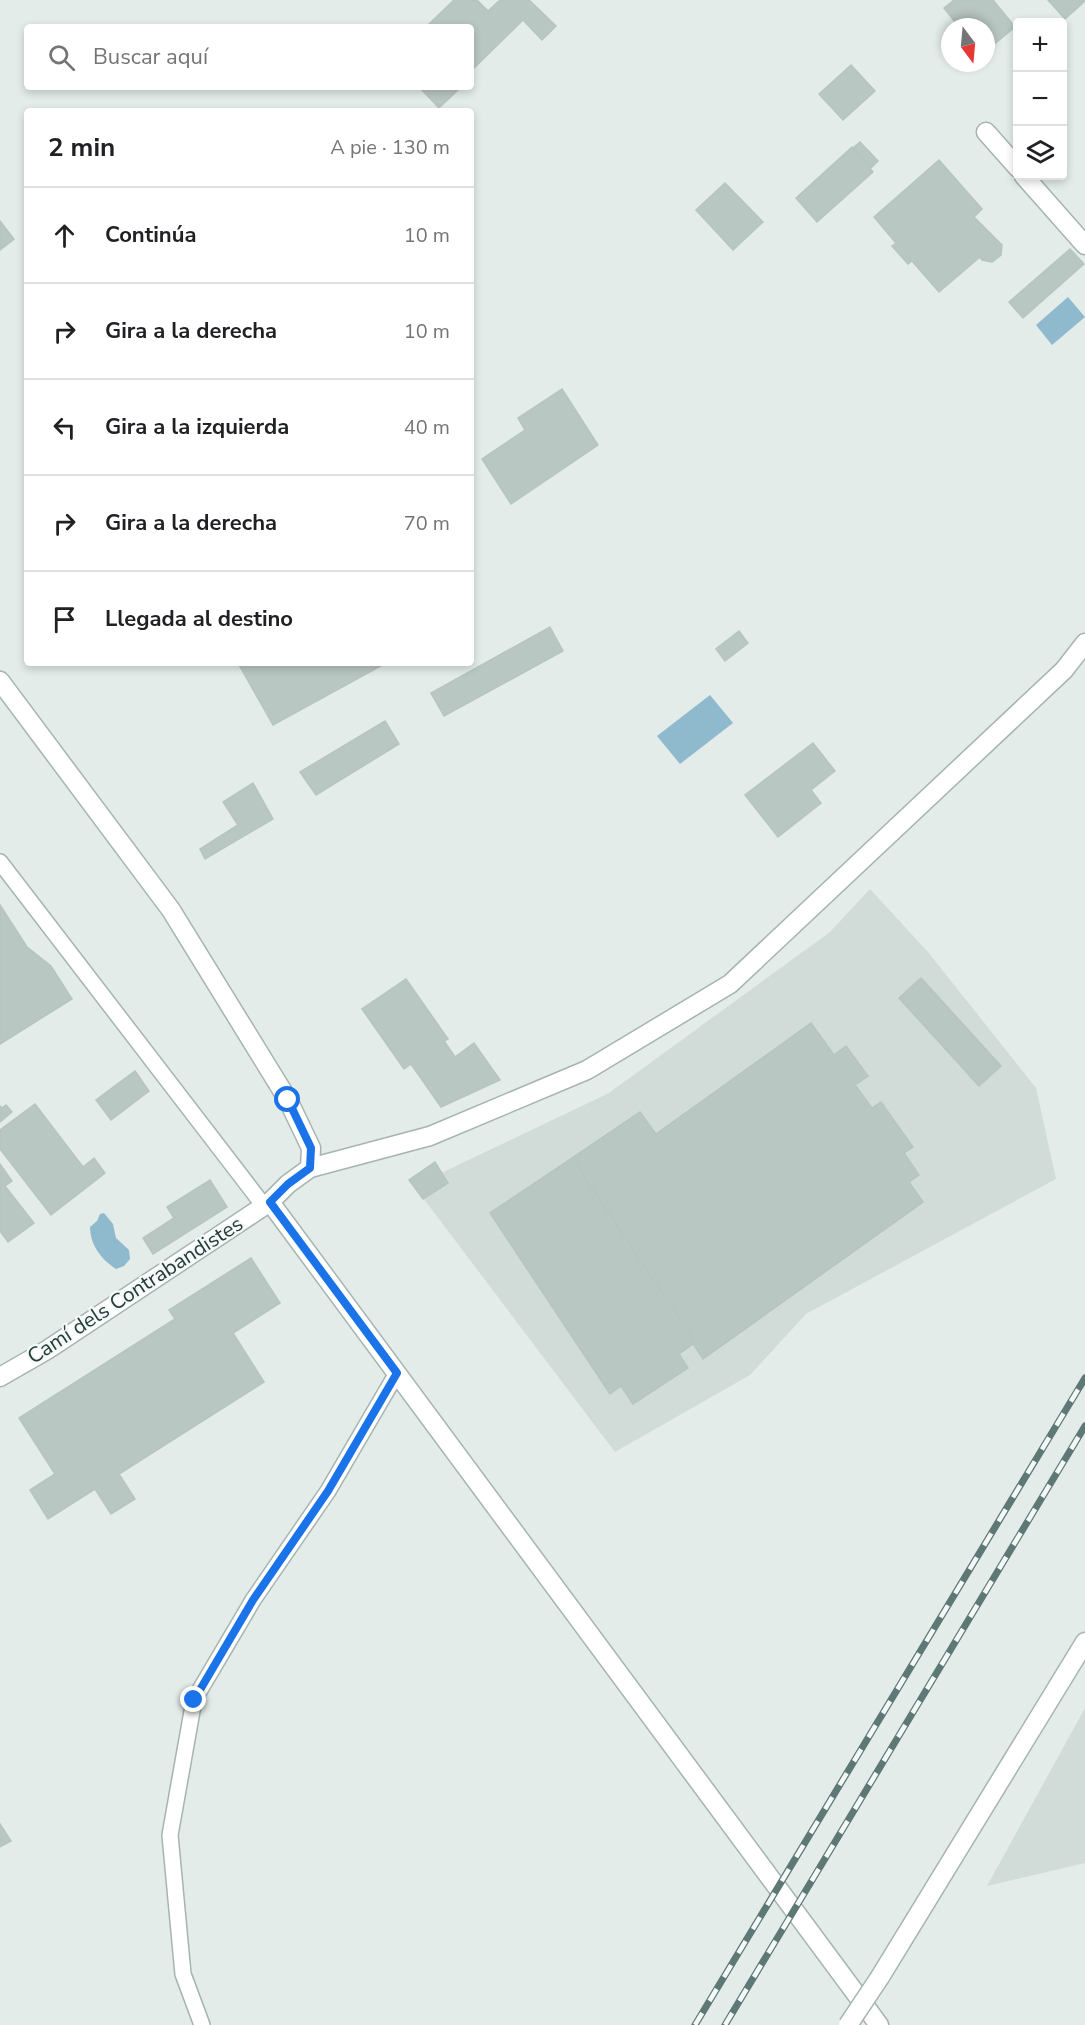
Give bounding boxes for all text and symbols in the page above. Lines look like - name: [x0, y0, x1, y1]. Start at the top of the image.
- north arrow: [941, 18, 995, 72]
- map controls: [1013, 18, 1067, 180]
- button: +: [1013, 18, 1067, 72]
- search box: [24, 24, 474, 90]
- icon: search: [45, 41, 78, 74]
- text: Buscar aquí: [93, 42, 208, 72]
- button: −: [1013, 72, 1067, 126]
- button: layers: [1013, 126, 1067, 180]
- text: 2 min: [48, 130, 115, 165]
- text: A pie · 130 m: [330, 134, 450, 161]
- icon: ahead: [48, 219, 81, 252]
- text: Continúa: [105, 220, 196, 250]
- text: 10 m: [404, 222, 450, 249]
- icon: right: [48, 315, 81, 348]
- text: Gira a la derecha: [105, 316, 277, 346]
- text: 10 m: [404, 318, 450, 345]
- icon: left: [48, 411, 81, 444]
- text: Gira a la izquierda: [105, 412, 289, 442]
- text: 40 m: [404, 414, 450, 441]
- icon: right: [48, 507, 81, 540]
- text: Gira a la derecha: [105, 508, 277, 538]
- text: 70 m: [404, 510, 450, 537]
- icon: arrive: [48, 603, 81, 636]
- text: Llegada al destino: [105, 604, 293, 634]
- route start: [274, 1086, 300, 1112]
- street label: Camí dels Contrabandistes: [22, 1210, 248, 1370]
- route end: [180, 1686, 206, 1712]

